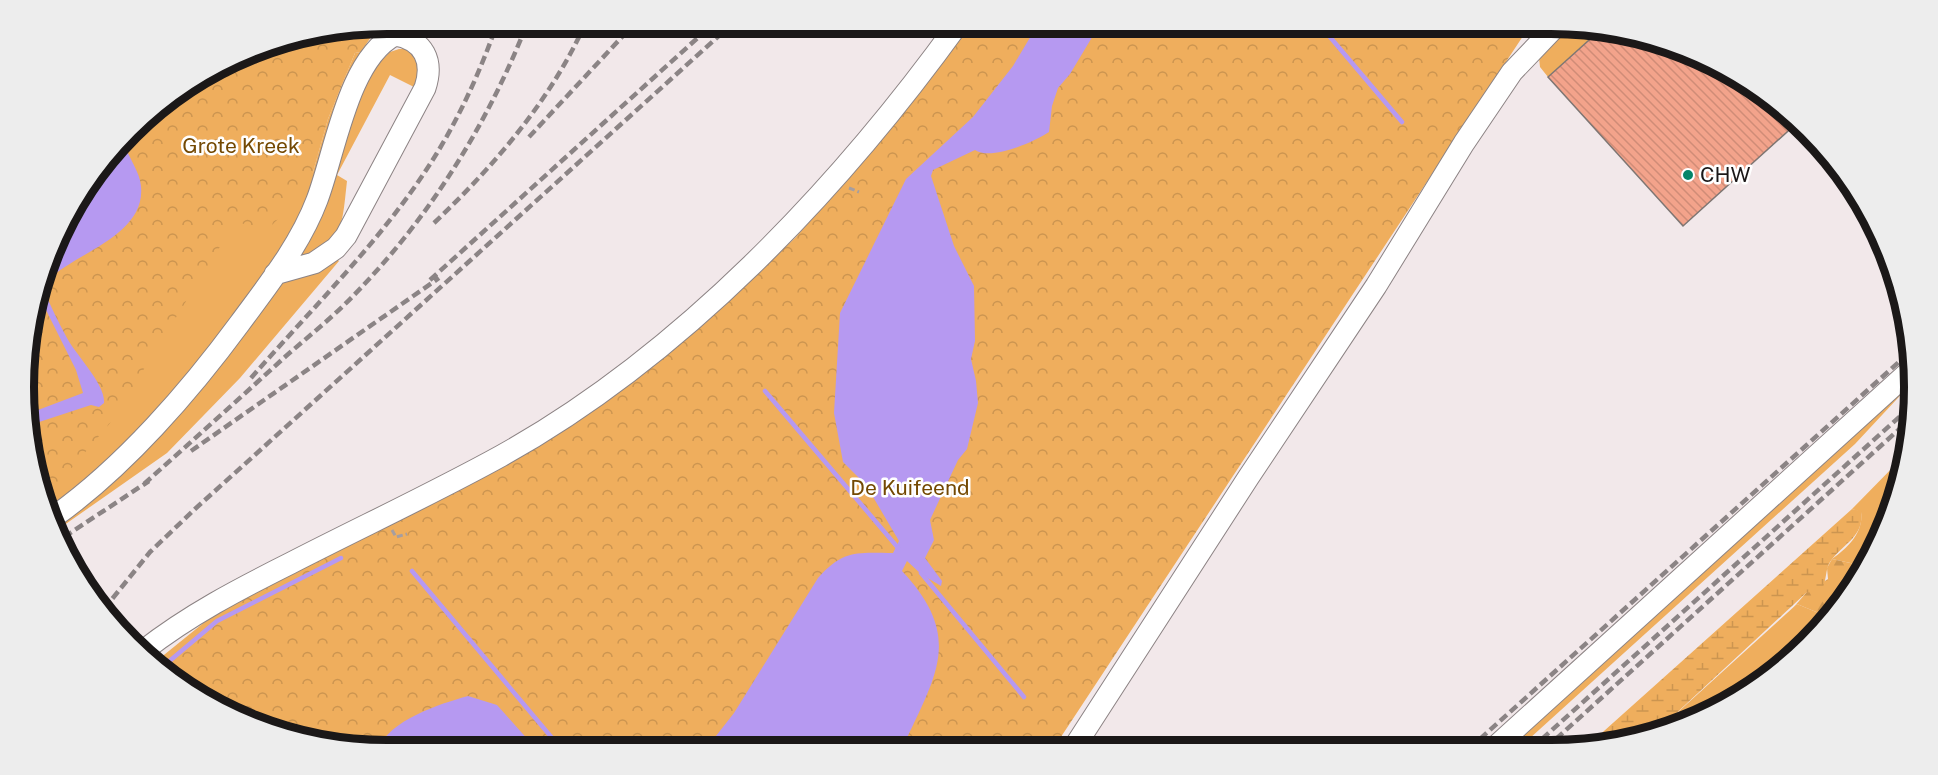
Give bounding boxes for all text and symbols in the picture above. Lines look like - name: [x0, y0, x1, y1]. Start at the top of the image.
- park label: Grote Kreek: [182, 133, 300, 158]
- place label: CHW: [1700, 162, 1751, 187]
- marker: CHW: [1681, 168, 1695, 182]
- park label: De Kuifeend: [850, 475, 970, 500]

